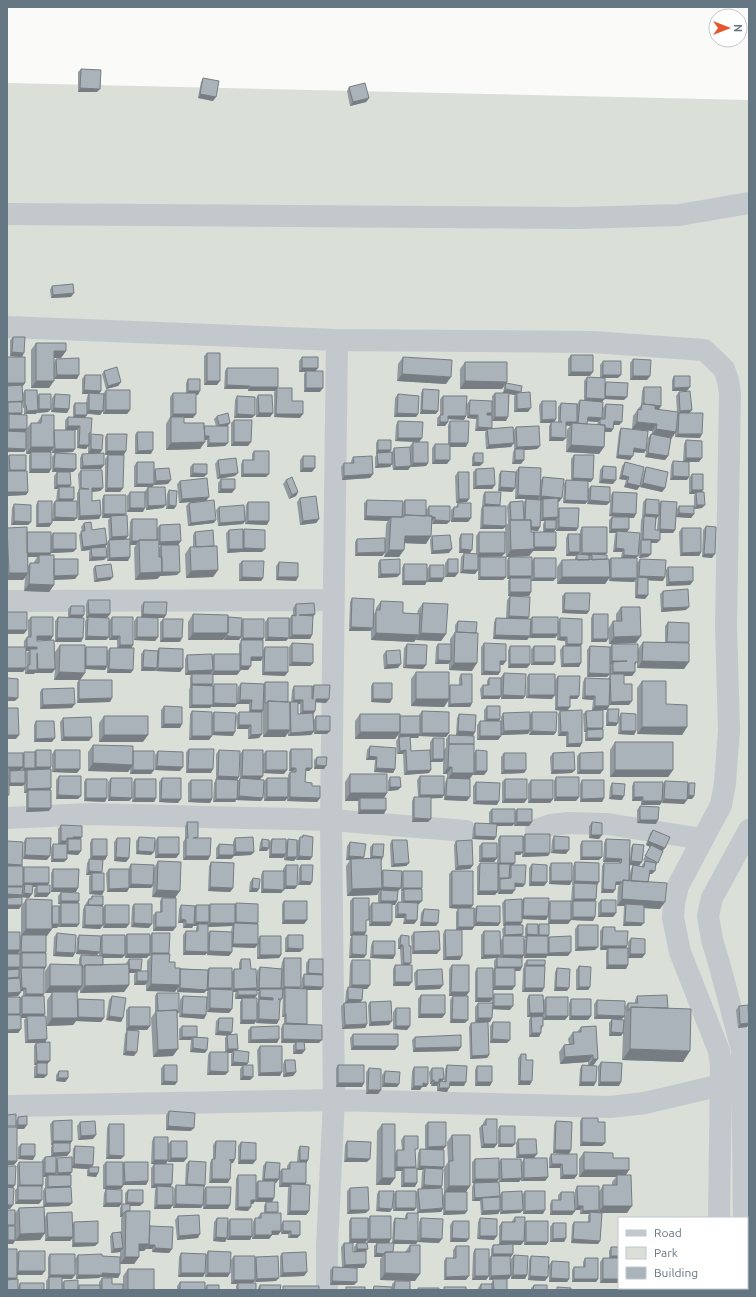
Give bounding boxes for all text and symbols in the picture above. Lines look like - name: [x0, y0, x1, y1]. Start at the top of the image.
- north arrow: [708, 8, 748, 48]
- text: N: [732, 24, 744, 32]
- legend: [618, 1217, 748, 1289]
- text: Road: [654, 1226, 682, 1239]
- text: Park: [654, 1246, 678, 1259]
- text: Building: [654, 1266, 698, 1279]

